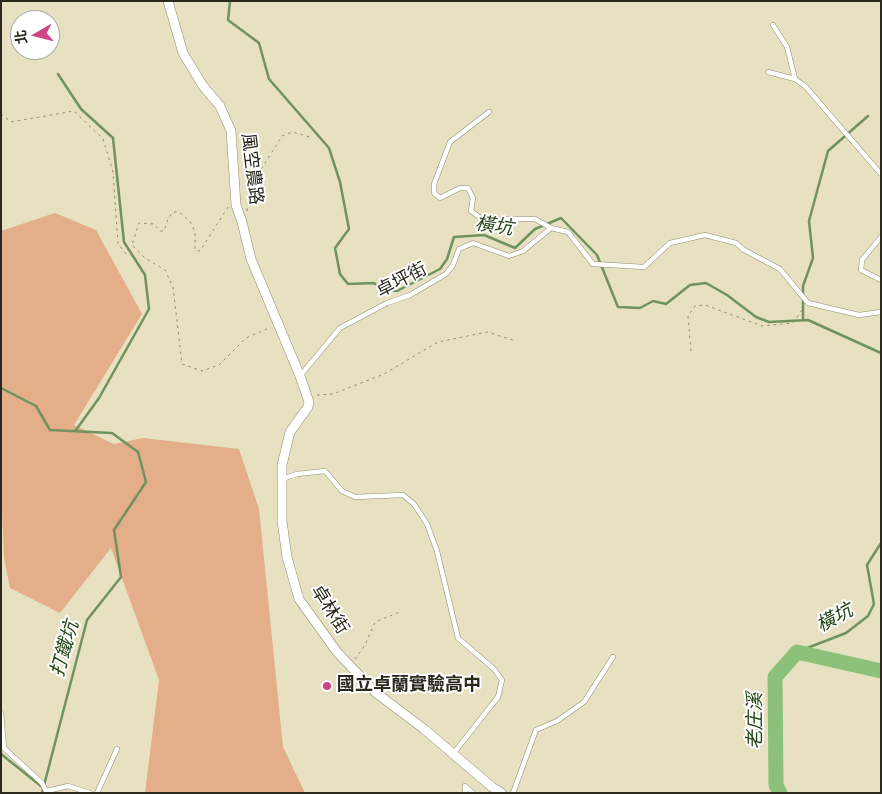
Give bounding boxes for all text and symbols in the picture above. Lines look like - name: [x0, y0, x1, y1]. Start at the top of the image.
- north arrow: [10, 10, 60, 60]
- text: 北: [9, 29, 32, 45]
- street label: 風空農路: [236, 132, 266, 206]
- water label: 橫坑: [473, 213, 515, 241]
- street label: 卓坪街: [373, 259, 431, 303]
- street label: 卓林街: [306, 581, 352, 639]
- water label: 橫坑: [813, 600, 857, 638]
- water label: 打鐵坑: [47, 618, 85, 680]
- place label: 國立卓蘭實驗高中: [337, 675, 481, 697]
- marker: 國立卓蘭實驗高中: [321, 680, 333, 692]
- water label: 老庄溪: [745, 693, 767, 749]

